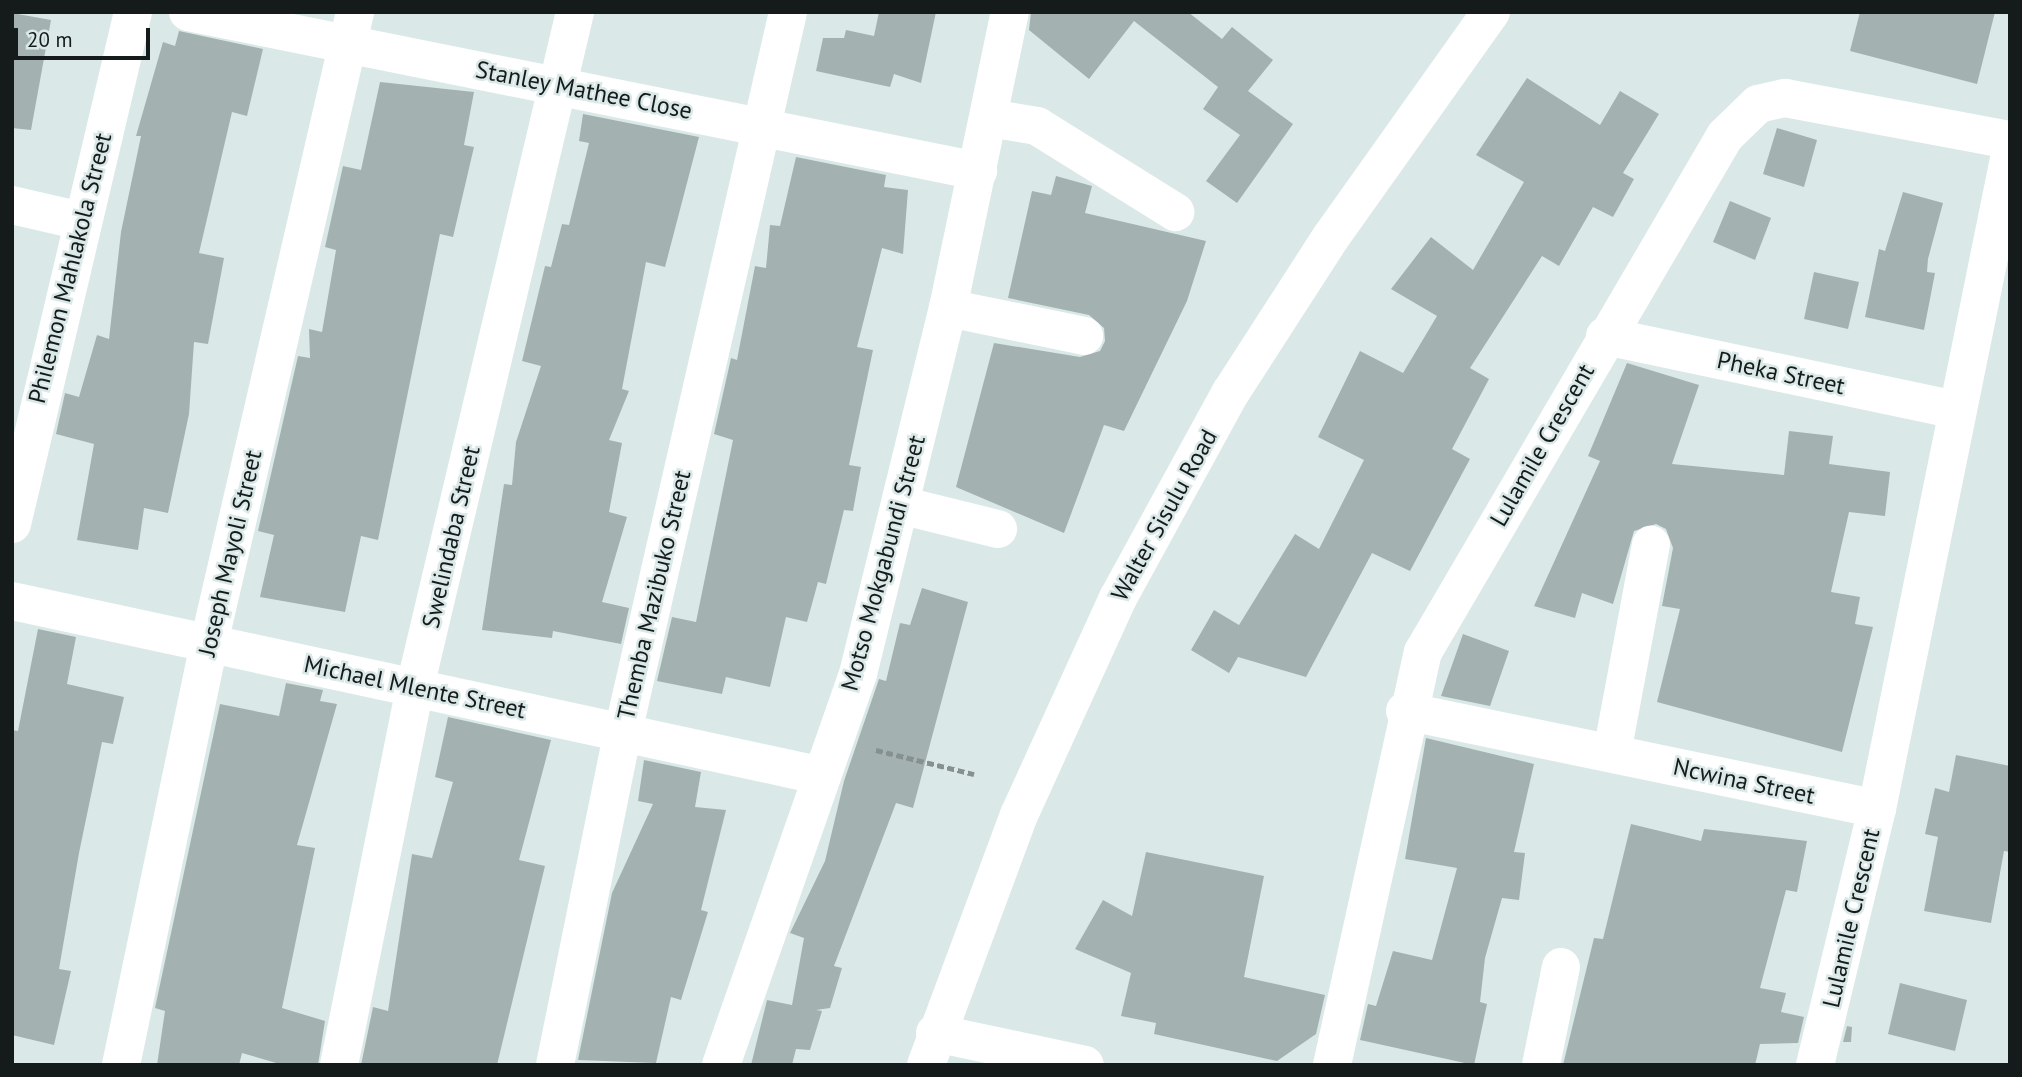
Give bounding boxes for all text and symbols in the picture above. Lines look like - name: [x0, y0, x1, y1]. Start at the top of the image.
- scale bar: [18, 14, 154, 58]
- text: 20 m: [27, 26, 73, 53]
- street label: Stanley Mathee Close: [473, 55, 695, 125]
- street label: Philemon Mahlakola Street: [22, 130, 118, 406]
- street label: Pheka Street: [1715, 345, 1847, 401]
- street label: Lulamile Crescent: [1484, 359, 1600, 531]
- street label: Walter Sisulu Road: [1105, 424, 1223, 606]
- street label: Motso Mokgabundi Street: [835, 432, 931, 694]
- street label: Swelindaba Street: [416, 443, 486, 631]
- street label: Joseph Mayoli Street: [192, 447, 268, 659]
- street label: Themba Mazibuko Street: [611, 467, 697, 723]
- street label: Michael Mlente Street: [301, 649, 529, 725]
- street label: Ncwina Street: [1671, 752, 1817, 810]
- street label: Lulamile Crescent: [1816, 826, 1886, 1010]

